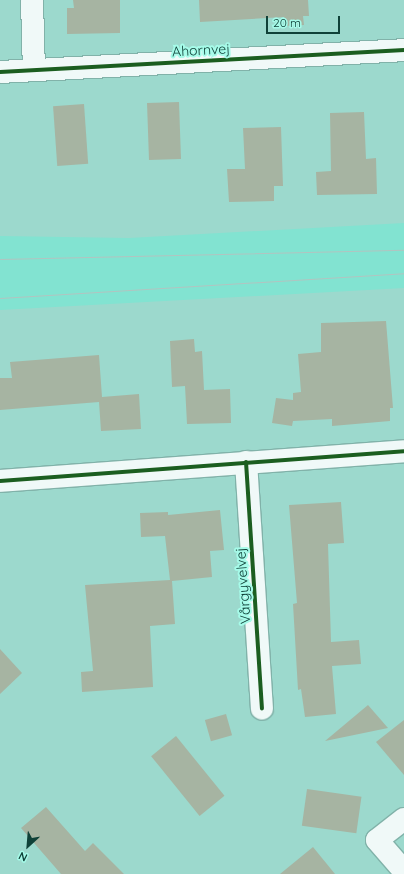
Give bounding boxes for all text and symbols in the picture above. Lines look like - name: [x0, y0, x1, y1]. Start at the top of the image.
- scale bar: [268, 8, 342, 34]
- text: 20 m: [273, 15, 301, 30]
- street label: Ahornvej: [172, 40, 230, 60]
- street label: Vårgyvelvej: [232, 547, 254, 625]
- north arrow: [8, 826, 48, 866]
- text: N: [16, 849, 29, 865]

